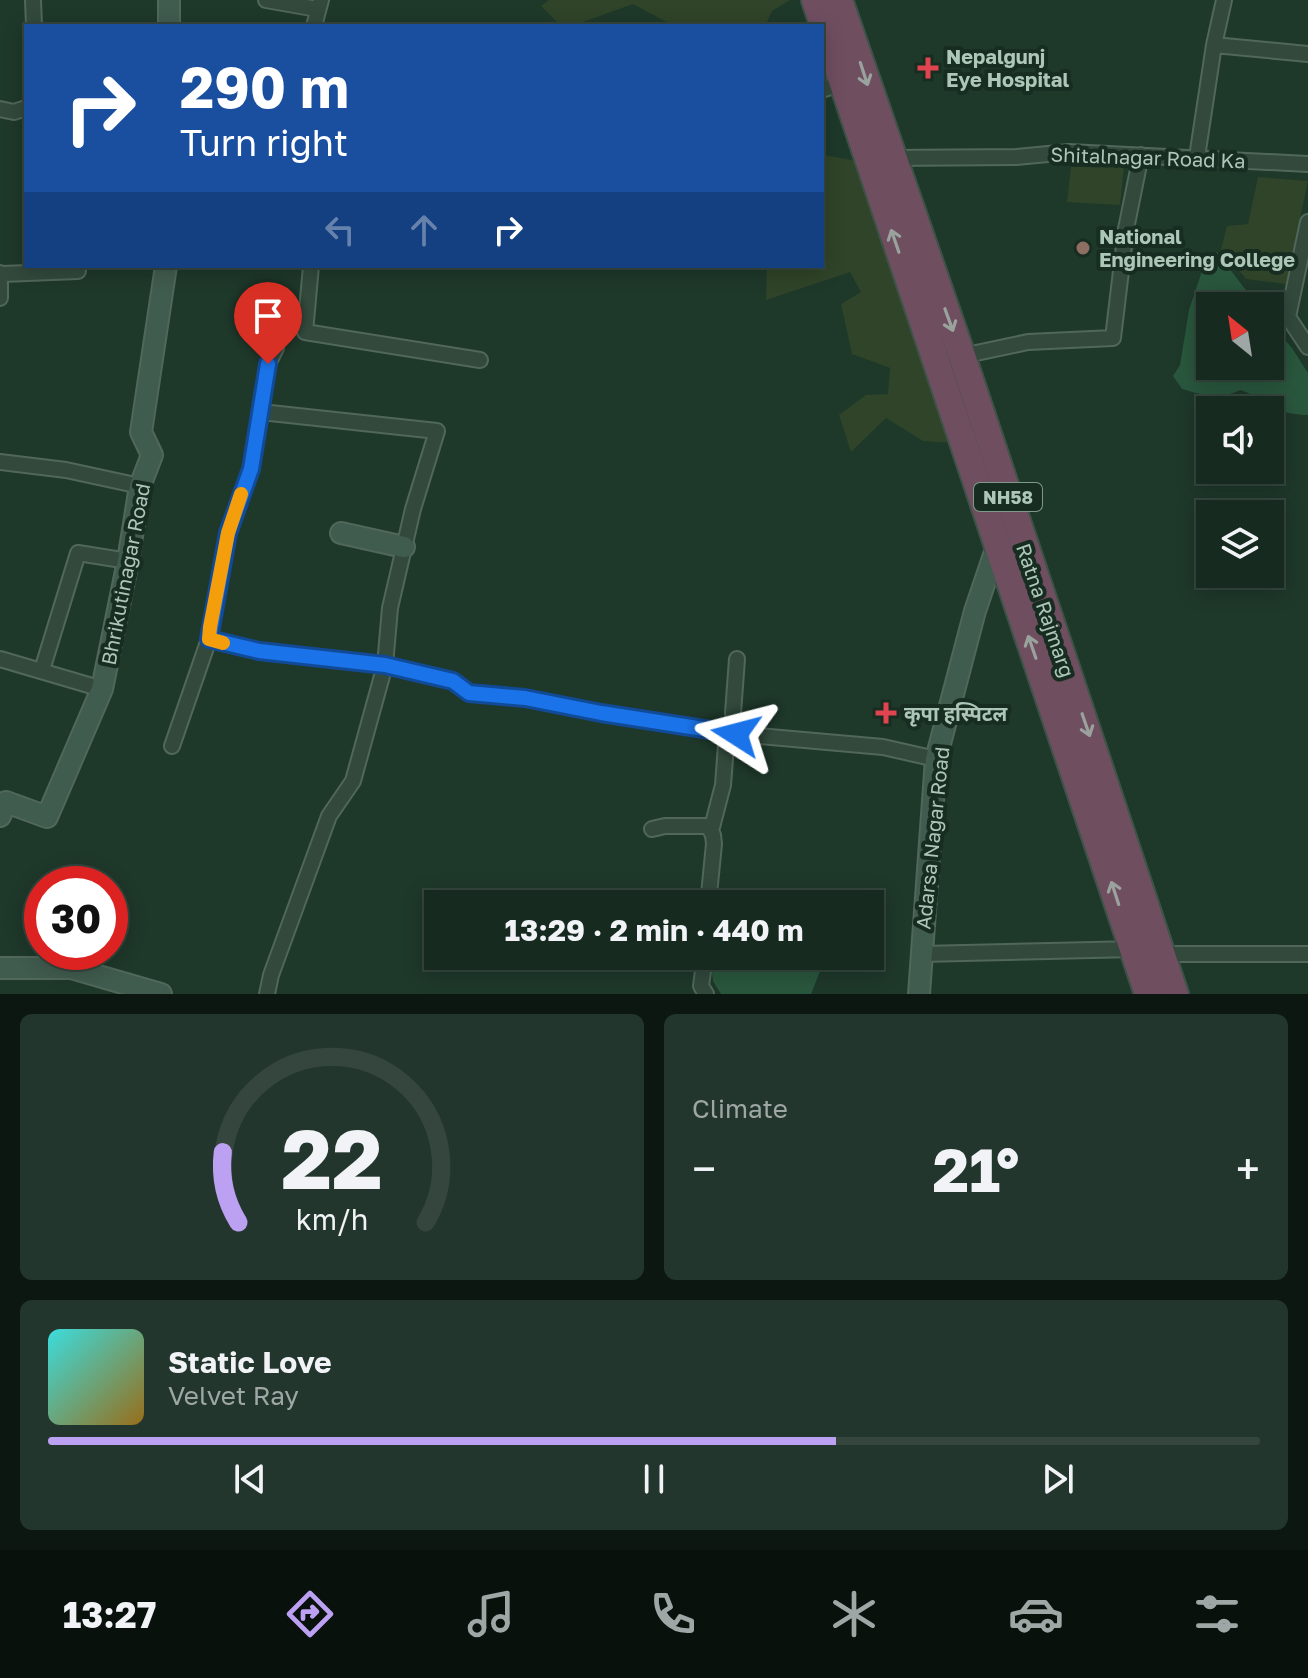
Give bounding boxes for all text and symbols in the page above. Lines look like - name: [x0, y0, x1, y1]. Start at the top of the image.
- place label: Nepalgunj Eye Hospital: [946, 44, 1069, 91]
- text: 290 m: [180, 53, 349, 120]
- icon: right: [48, 56, 152, 160]
- marker: Nepalgunj Eye Hospital: [917, 57, 939, 79]
- one-way arrow: [858, 61, 872, 86]
- text: Turn right: [180, 121, 348, 164]
- street label: Shitalnagar Road Ka: [1050, 142, 1246, 172]
- icon: left: [318, 208, 362, 252]
- icon: ahead: [402, 208, 446, 252]
- icon: right: [486, 208, 530, 252]
- place label: National Engineering College: [1099, 224, 1295, 271]
- one-way arrow: [887, 229, 902, 254]
- marker: National Engineering College: [1074, 239, 1092, 257]
- pin: [234, 282, 302, 364]
- north arrow: [1196, 292, 1284, 380]
- map controls: [1196, 292, 1284, 588]
- icon: arrive: [246, 294, 290, 338]
- one-way arrow: [943, 307, 957, 332]
- button: sound: [1196, 396, 1284, 484]
- street label: Bhrikutinagar Road: [96, 481, 154, 667]
- road number: NH58: [974, 483, 1042, 511]
- button: layers: [1196, 500, 1284, 588]
- street label: Ratna Rajmarg: [1012, 540, 1080, 680]
- one-way arrow: [1023, 635, 1038, 660]
- position arrow: [694, 692, 778, 776]
- place label: कृपा हस्पिटल: [904, 701, 1009, 727]
- marker: कृपा हस्पिटल: [875, 702, 897, 724]
- one-way arrow: [1079, 713, 1094, 738]
- street label: Adarsa Nagar Road: [910, 746, 954, 930]
- speed limit sign: 30: [24, 866, 128, 970]
- one-way arrow: [1106, 881, 1121, 906]
- text: 13:29 · 2 min · 440 m: [504, 912, 804, 948]
- text: Climate: [692, 1093, 788, 1124]
- text: 22: [281, 1107, 383, 1207]
- text: 21°: [933, 1133, 1019, 1205]
- text: −: [692, 1142, 716, 1195]
- text: +: [1236, 1142, 1260, 1195]
- text: km/h: [296, 1202, 368, 1236]
- text: Static Love: [168, 1344, 332, 1380]
- text: Velvet Ray: [168, 1380, 299, 1411]
- icon: previous: [228, 1457, 272, 1501]
- icon: pause: [632, 1457, 676, 1501]
- icon: next: [1036, 1457, 1080, 1501]
- icon: directions: [282, 1586, 338, 1642]
- icon: music: [463, 1586, 519, 1642]
- icon: phone: [645, 1586, 701, 1642]
- icon: climate: [826, 1586, 882, 1642]
- icon: car: [1008, 1586, 1064, 1642]
- icon: filters: [1189, 1586, 1245, 1642]
- text: 13:27: [63, 1593, 156, 1636]

